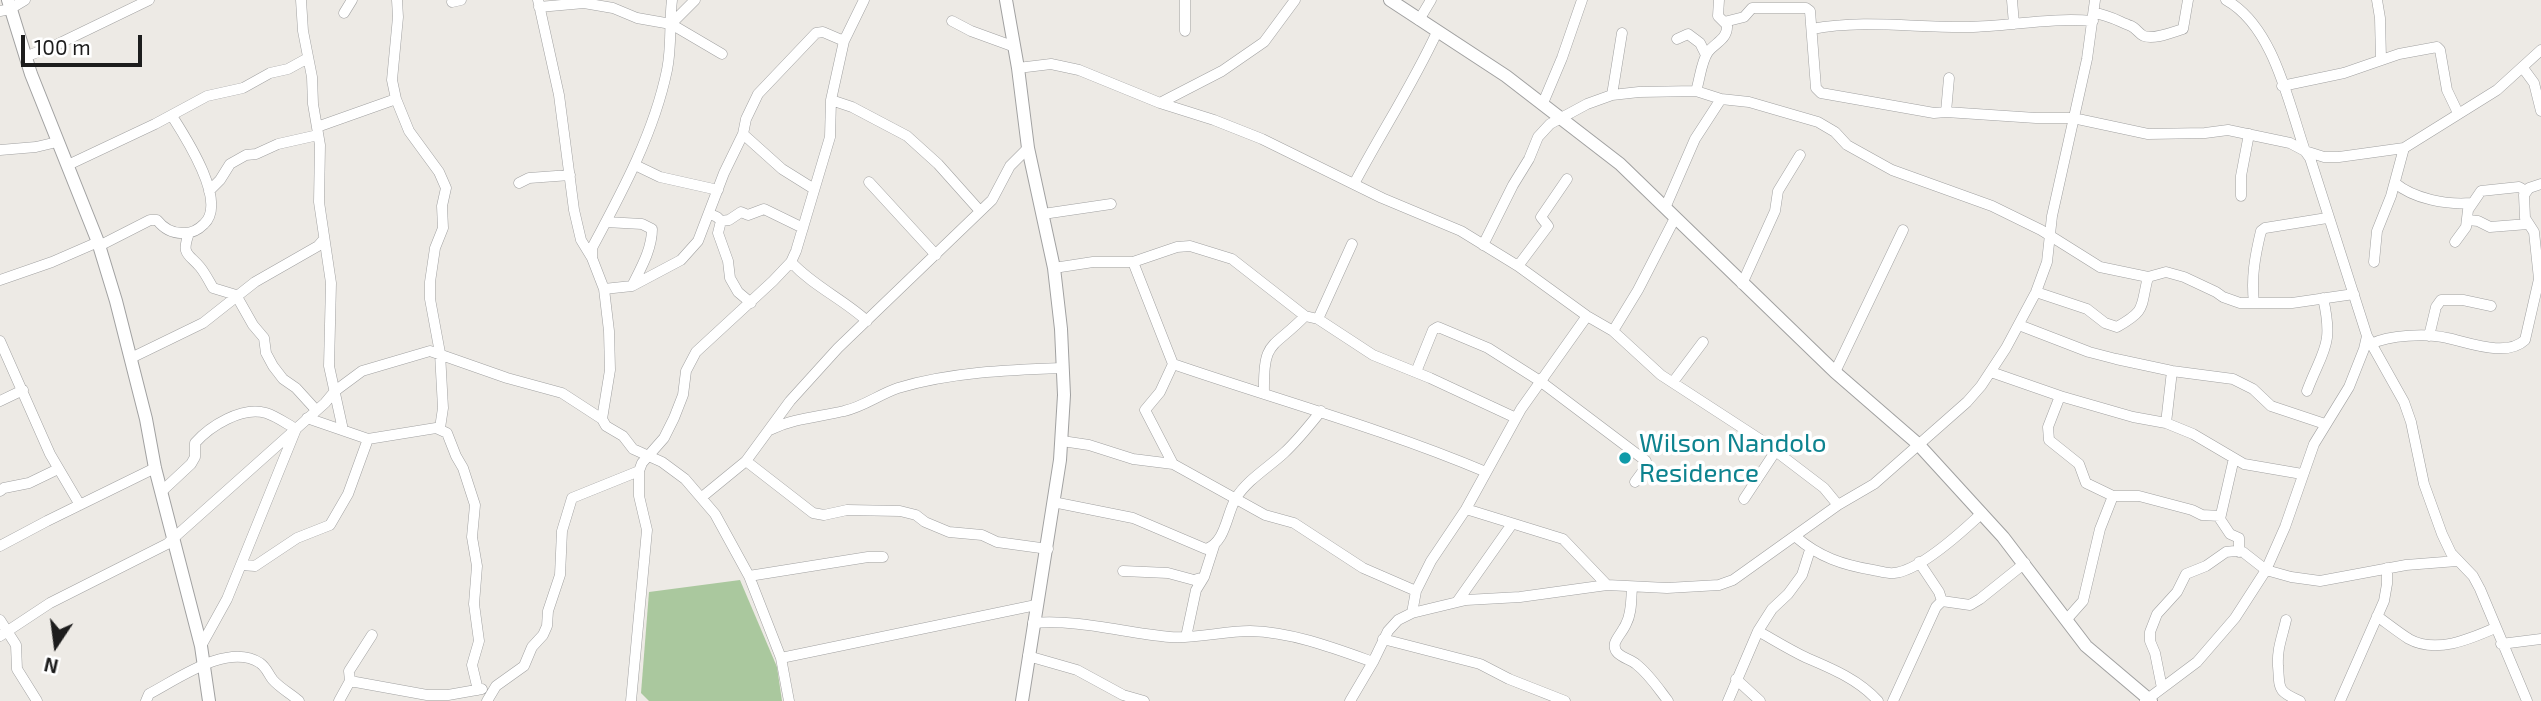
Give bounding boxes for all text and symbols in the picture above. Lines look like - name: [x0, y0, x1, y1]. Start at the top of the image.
- scale bar: [24, 21, 145, 65]
- text: 100 m: [34, 34, 91, 59]
- place label: Wilson Nandolo Residence: [1639, 427, 1827, 488]
- marker: Wilson Nandolo Residence: [1617, 450, 1633, 466]
- north arrow: [21, 610, 91, 680]
- text: N: [42, 653, 60, 679]

